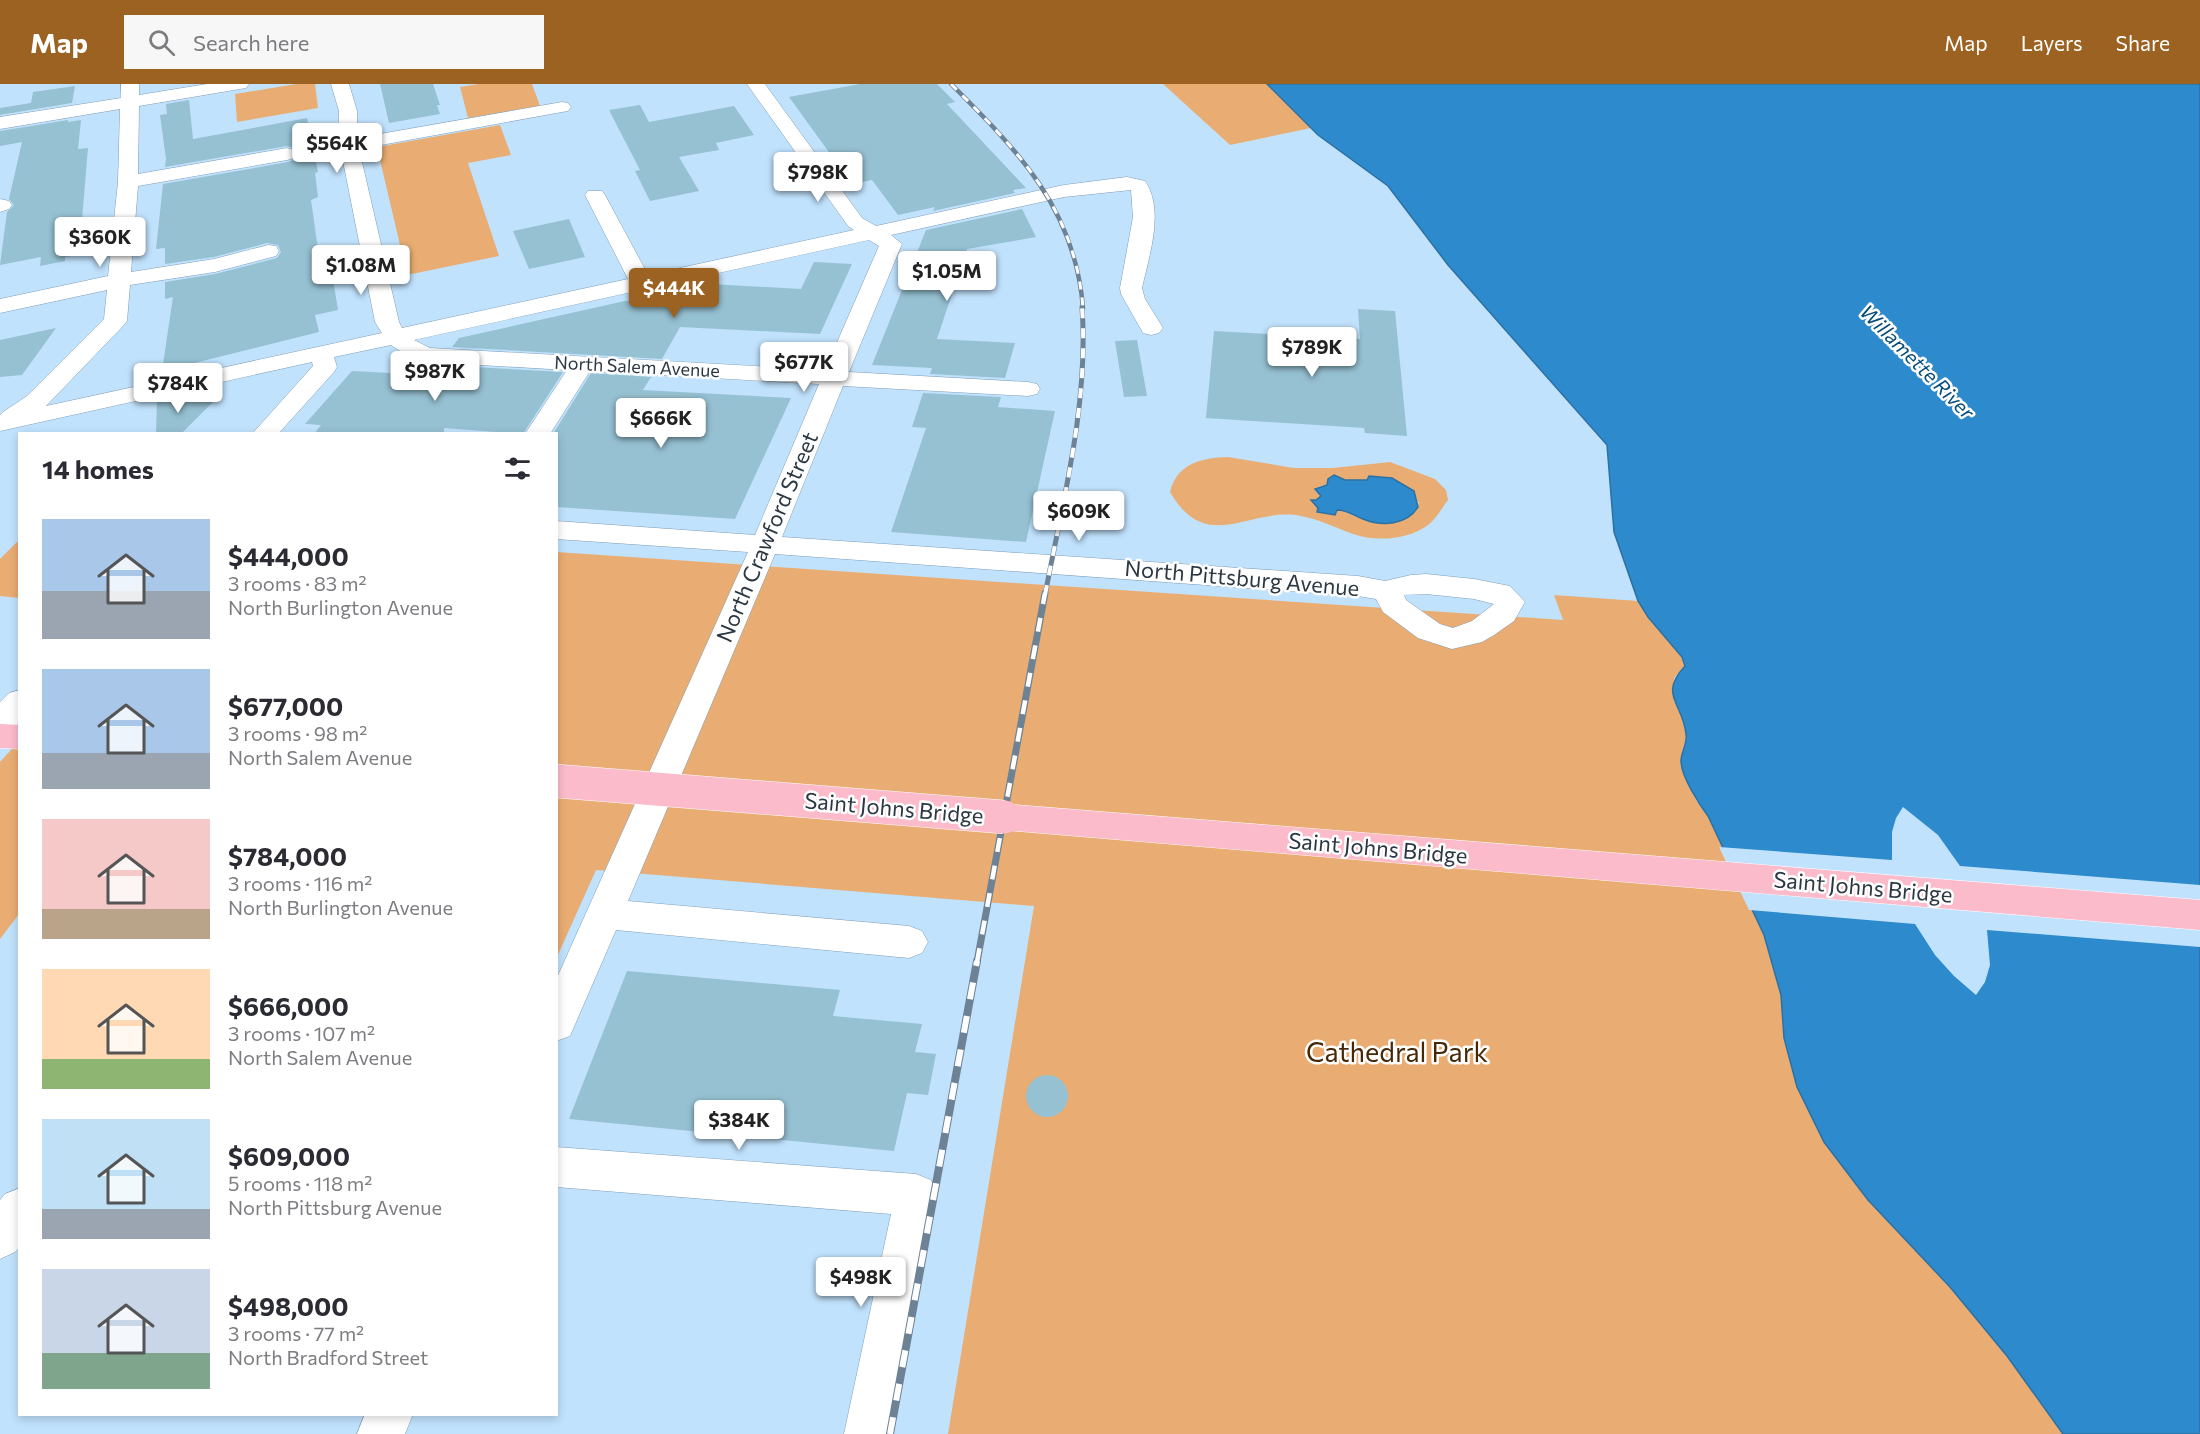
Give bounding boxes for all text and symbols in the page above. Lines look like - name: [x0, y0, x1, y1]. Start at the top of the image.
- search box: [124, 15, 544, 69]
- text: Map: [30, 25, 88, 59]
- icon: search: [145, 26, 178, 59]
- text: Search here: [193, 29, 309, 56]
- text: Map: [1944, 30, 1988, 55]
- text: Layers: [2021, 30, 2083, 55]
- text: Share: [2116, 30, 2170, 55]
- pin: $564K: [295, 123, 379, 174]
- text: $564K: [306, 130, 368, 154]
- pin: $798K: [776, 152, 860, 203]
- text: $798K: [787, 159, 849, 183]
- pin: $360K: [58, 217, 142, 268]
- text: $360K: [69, 224, 131, 248]
- pin: $1.08M: [312, 245, 410, 296]
- pin: $1.05M: [898, 251, 996, 302]
- text: $1.08M: [326, 252, 396, 276]
- text: $1.05M: [912, 258, 982, 282]
- pin: $444K: [632, 268, 716, 319]
- text: $444K: [643, 275, 705, 299]
- water label: Willamette River: [1856, 299, 1981, 424]
- pin: $789K: [1270, 327, 1354, 378]
- text: $789K: [1281, 334, 1343, 358]
- pin: $677K: [762, 342, 846, 393]
- text: $677K: [774, 349, 834, 373]
- pin: $987K: [393, 351, 477, 402]
- street label: North Salem Avenue: [554, 351, 720, 381]
- text: $987K: [405, 358, 465, 382]
- pin: $784K: [136, 363, 220, 414]
- text: $784K: [148, 370, 208, 394]
- pin: $666K: [619, 398, 703, 449]
- text: $666K: [630, 405, 692, 429]
- street label: North Crawford Street: [710, 428, 823, 646]
- icon: filters: [501, 452, 534, 485]
- text: 14 homes: [42, 453, 154, 484]
- pin: $609K: [1037, 491, 1121, 542]
- text: $609K: [1047, 498, 1111, 522]
- text: $444,000: [228, 540, 349, 571]
- icon: home: [90, 543, 162, 615]
- street label: North Pittsburg Avenue: [1124, 554, 1360, 601]
- text: 3 rooms · 83 m²: [228, 571, 367, 595]
- text: North Burlington Avenue: [228, 595, 453, 619]
- text: $677,000: [228, 690, 343, 721]
- icon: home: [90, 693, 162, 765]
- text: 3 rooms · 98 m²: [228, 721, 367, 745]
- text: North Salem Avenue: [228, 745, 412, 769]
- street label: Saint Johns Bridge: [803, 786, 985, 829]
- street label: Saint Johns Bridge: [1287, 826, 1469, 869]
- text: $784,000: [228, 840, 347, 871]
- icon: home: [90, 843, 162, 915]
- street label: Saint Johns Bridge: [1772, 865, 1954, 908]
- text: 3 rooms · 116 m²: [228, 871, 372, 895]
- text: North Burlington Avenue: [228, 895, 453, 919]
- text: $666,000: [228, 990, 349, 1021]
- icon: home: [90, 993, 162, 1065]
- text: 3 rooms · 107 m²: [228, 1021, 375, 1045]
- park label: Cathedral Park: [1306, 1035, 1488, 1068]
- text: North Salem Avenue: [228, 1045, 412, 1069]
- pin: $384K: [697, 1100, 781, 1151]
- text: $384K: [708, 1107, 770, 1131]
- text: $609,000: [228, 1140, 350, 1171]
- icon: home: [90, 1143, 162, 1215]
- text: 5 rooms · 118 m²: [228, 1171, 372, 1195]
- text: North Pittsburg Avenue: [228, 1195, 442, 1219]
- pin: $498K: [819, 1257, 903, 1308]
- text: $498K: [830, 1264, 892, 1288]
- text: $498,000: [228, 1290, 349, 1321]
- icon: home: [90, 1293, 162, 1365]
- text: 3 rooms · 77 m²: [228, 1321, 364, 1345]
- text: North Bradford Street: [228, 1345, 428, 1369]

